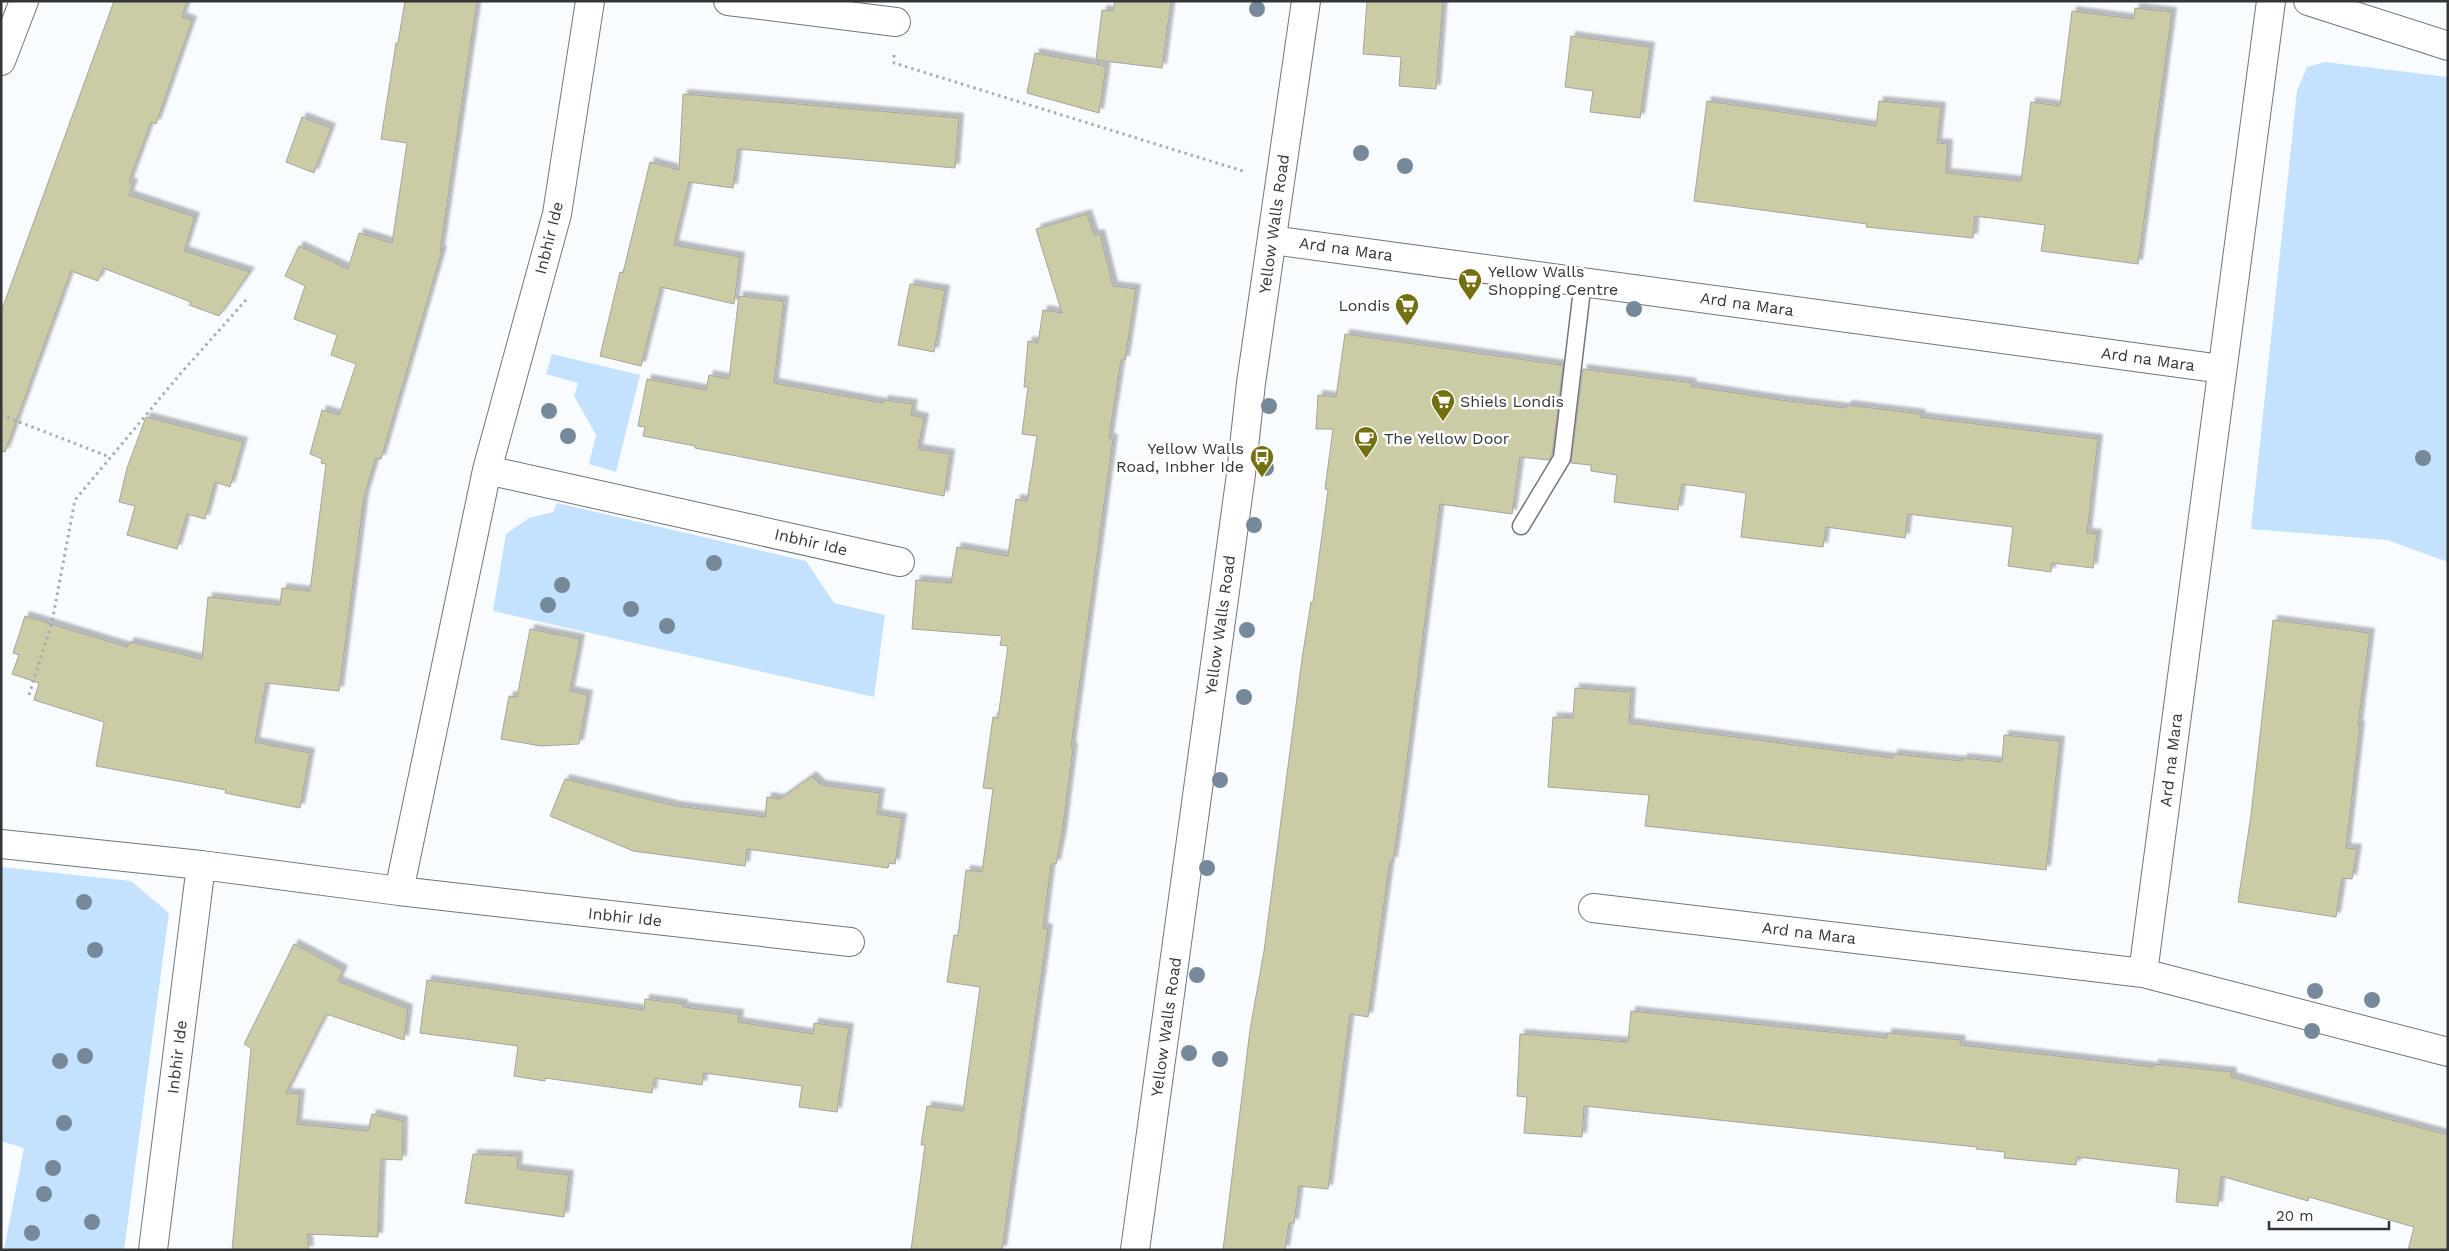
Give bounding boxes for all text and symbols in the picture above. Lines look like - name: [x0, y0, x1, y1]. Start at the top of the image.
- street label: Yellow Walls Road: [1255, 153, 1293, 295]
- street label: Inbhir Ide: [531, 200, 567, 276]
- street label: Ard na Mara: [1298, 233, 1394, 265]
- place label: Yellow Walls Shopping Centre: [1488, 262, 1618, 299]
- supermarket icon: Yellow Walls Shopping Centre: [1457, 267, 1483, 301]
- street label: Ard na Mara: [1699, 288, 1795, 320]
- supermarket icon: Londis: [1394, 292, 1420, 326]
- place label: Londis: [1338, 296, 1390, 315]
- street label: Ard na Mara: [2100, 343, 2196, 375]
- supermarket icon: Shiels Londis: [1430, 388, 1456, 422]
- place label: Shiels Londis: [1460, 392, 1564, 411]
- cafe icon: The Yellow Door: [1353, 425, 1379, 459]
- place label: The Yellow Door: [1384, 429, 1510, 448]
- place label: Yellow Walls Road, Inbher Ide: [1116, 439, 1244, 476]
- bus stop icon: Yellow Walls Road, Inbher Ide: [1249, 444, 1275, 478]
- street label: Inbhir Ide: [773, 524, 849, 560]
- street label: Yellow Walls Road: [1201, 554, 1239, 696]
- street label: Ard na Mara: [2156, 712, 2186, 808]
- street label: Inbhir Ide: [587, 904, 663, 930]
- street label: Ard na Mara: [1761, 918, 1857, 948]
- street label: Yellow Walls Road: [1147, 956, 1185, 1098]
- street label: Inbhir Ide: [163, 1019, 191, 1095]
- scale bar: [2269, 1198, 2389, 1230]
- text: 20 m: [2276, 1207, 2314, 1225]

